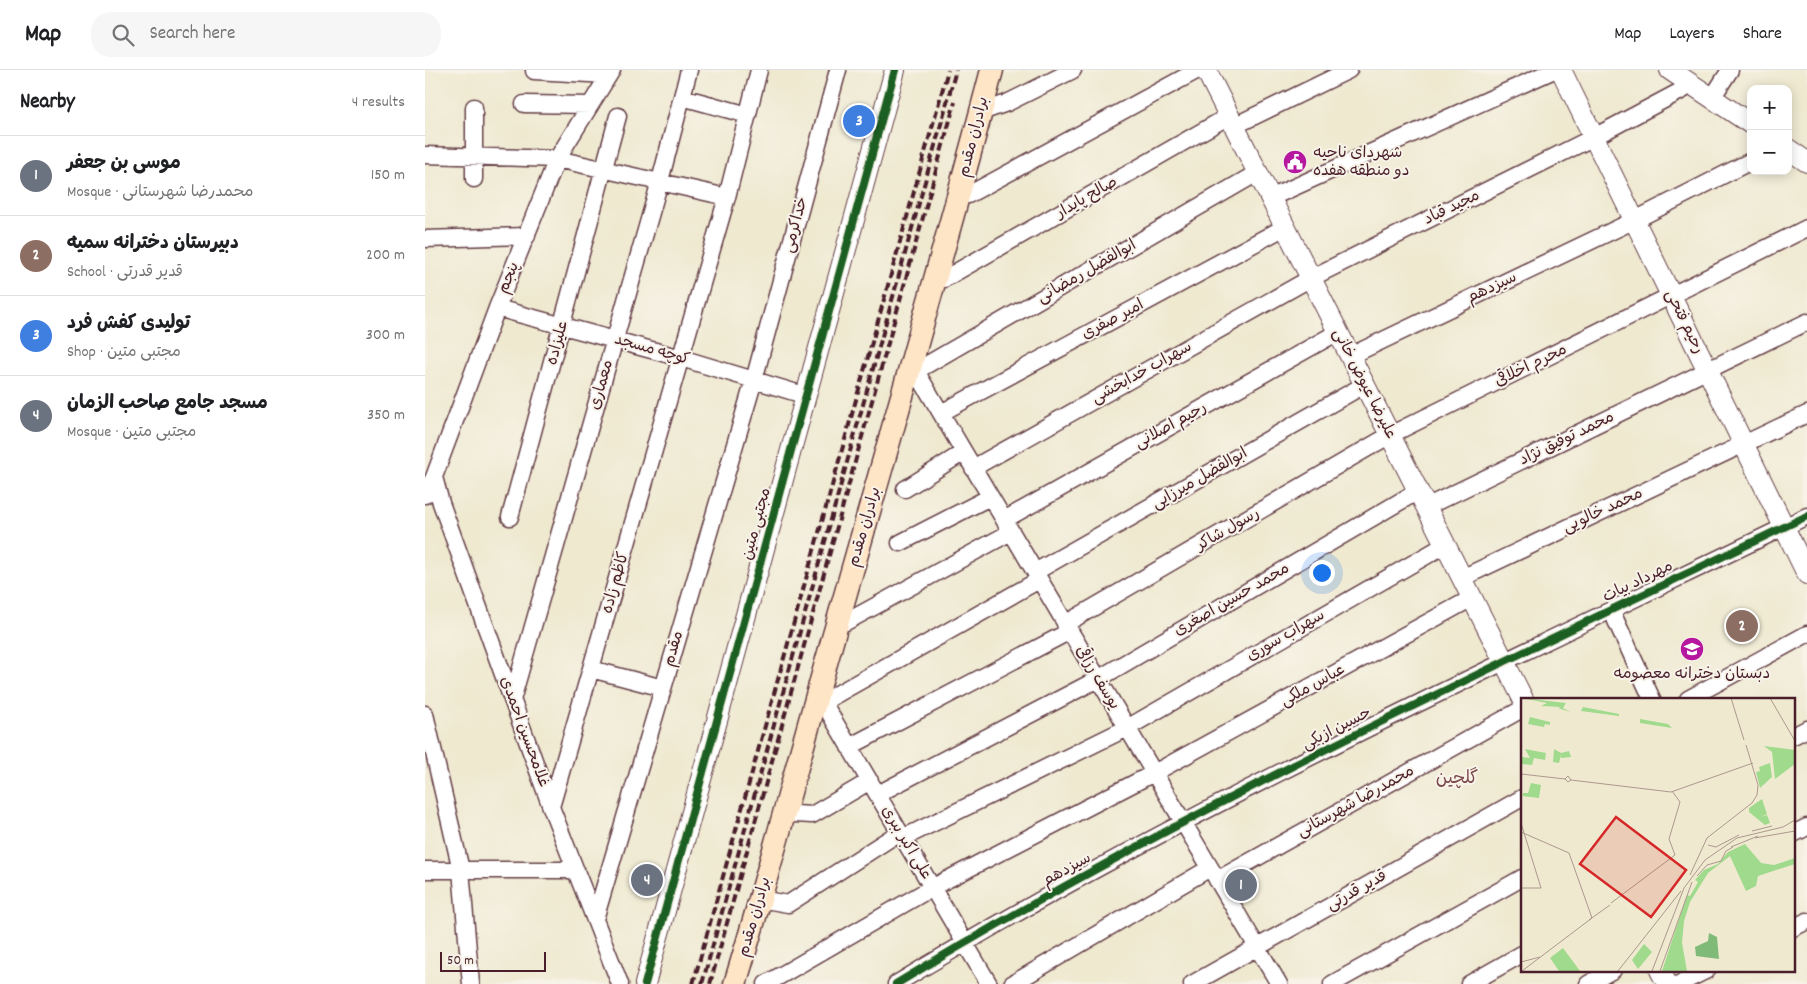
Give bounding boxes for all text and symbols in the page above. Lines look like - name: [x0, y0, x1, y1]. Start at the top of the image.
- search box: [91, 12, 441, 57]
- text: Map: [25, 18, 61, 52]
- icon: search: [109, 21, 137, 49]
- text: Search here: [149, 21, 235, 48]
- text: Map: [1614, 22, 1641, 47]
- text: Layers: [1669, 22, 1715, 47]
- text: Share: [1743, 22, 1782, 47]
- map controls: [1747, 85, 1792, 175]
- button: +: [1747, 85, 1792, 130]
- text: Nearby: [20, 88, 75, 118]
- text: 4 results: [352, 91, 405, 114]
- street label: برادران مقدم: [953, 94, 995, 180]
- pin: 3: [843, 102, 875, 140]
- button: −: [1747, 130, 1792, 175]
- place label: شهردای ناحیه دو منطقه هفده: [1313, 142, 1409, 183]
- public building icon: شهردای ناحیه دو منطقه هفده: [1282, 149, 1308, 175]
- text: موسی بن جعفر: [67, 151, 181, 178]
- text: 1: [34, 164, 38, 187]
- text: 150 m: [371, 164, 405, 187]
- street label: صالح پایدار: [1050, 171, 1122, 226]
- text: Mosque · محمدرضا شهرستانی: [67, 181, 253, 204]
- street label: مجید قباد: [1420, 185, 1484, 231]
- street label: خداکرمی: [778, 195, 814, 255]
- text: دبیرستان دخترانه سمیه: [67, 231, 239, 258]
- street label: ابوالفضل رمضانی: [1033, 234, 1141, 310]
- text: 2: [33, 244, 40, 267]
- text: 200 m: [366, 244, 405, 267]
- street label: پنجم: [492, 259, 526, 297]
- text: School · قدیر قدرتی: [67, 261, 183, 284]
- street label: سیزدهم: [1463, 266, 1521, 310]
- street label: رحیم فتحی: [1659, 286, 1709, 358]
- street label: امیر صفری: [1078, 294, 1148, 346]
- text: تولیدی کفش فرد: [67, 311, 190, 338]
- street label: علیزاده: [541, 318, 575, 368]
- text: 3: [32, 324, 40, 347]
- text: 300 m: [366, 324, 405, 347]
- street label: علیرضا عیوض خانی: [1326, 325, 1402, 443]
- street label: کوچه مسجد: [612, 328, 692, 372]
- street label: سهراب خدابخشی: [1088, 336, 1196, 410]
- street label: محرم اخلاقی: [1490, 338, 1571, 393]
- text: Shop · مجتبی متین: [67, 341, 181, 364]
- street label: معماری: [584, 357, 620, 413]
- text: مسجد جامع صاحب الزمان: [67, 391, 268, 418]
- street label: رحیم اصلانی: [1131, 397, 1211, 455]
- text: 4: [33, 404, 39, 427]
- text: 350 m: [367, 404, 405, 427]
- street label: محمد توفیق ‌نژاد: [1516, 406, 1618, 472]
- text: Mosque · مجتبی متین: [67, 421, 196, 444]
- street label: ابوالفضل میرزایی: [1148, 442, 1252, 516]
- street label: محمد خالویی: [1559, 482, 1647, 540]
- street label: برادران مقدم: [843, 484, 887, 570]
- street label: مجتبی متین: [736, 485, 778, 563]
- street label: رسول شاکر: [1190, 503, 1264, 558]
- street label: کاظم زاده: [596, 549, 636, 617]
- street label: مهرداد بیات: [1599, 555, 1677, 609]
- street label: محمد حسین اصغری: [1170, 557, 1294, 643]
- your location: [1309, 560, 1335, 586]
- street label: سهراب سوری: [1242, 604, 1330, 668]
- pin: 2: [1726, 607, 1758, 645]
- street label: مقدم: [658, 629, 690, 669]
- school or university icon: دبستان دخترانه معصومه: [1679, 636, 1705, 662]
- street label: یوسف رزاقی: [1069, 641, 1126, 714]
- street label: عباس ملکی: [1276, 659, 1350, 713]
- place label: دبستان دخترانه معصومه: [1614, 663, 1770, 686]
- street label: غلامحسین احمدی: [493, 673, 555, 791]
- inset map: [1521, 698, 1795, 972]
- street label: حسین ازبکی: [1298, 702, 1376, 756]
- street label: محمدرضا شهرستانی: [1293, 760, 1419, 844]
- district label: گلچین: [1436, 767, 1479, 792]
- street label: علی اکبر ببری: [875, 802, 937, 884]
- street label: سیزدهم: [1038, 847, 1096, 893]
- pin: 4: [631, 861, 663, 899]
- street label: قدیر قدرتی: [1323, 865, 1391, 917]
- pin: 1: [1225, 866, 1257, 904]
- street label: برادران مقدم: [733, 874, 777, 960]
- scale bar: [440, 949, 546, 972]
- text: 50 m: [447, 951, 474, 971]

